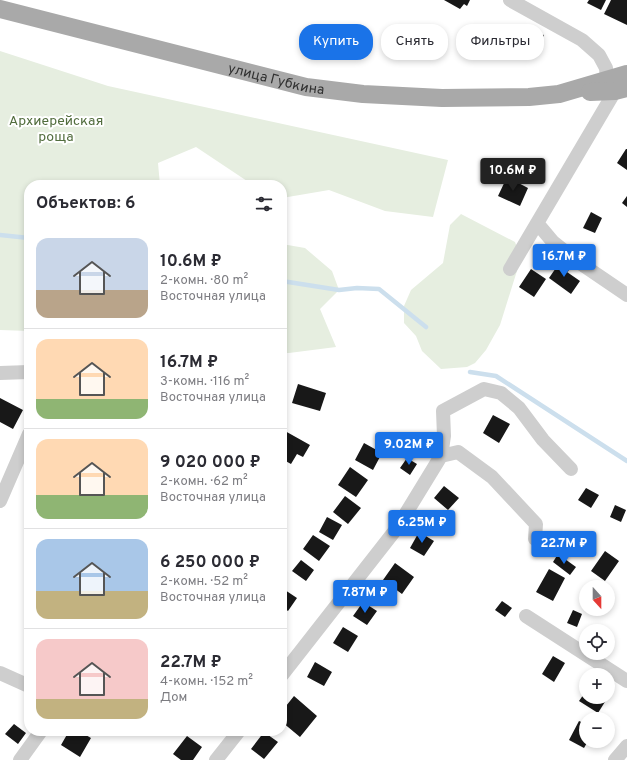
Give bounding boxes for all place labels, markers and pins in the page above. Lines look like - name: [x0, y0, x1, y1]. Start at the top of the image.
- pin: 10.6M ₽: [476, 158, 550, 192]
- pin: 16.7M ₽: [527, 244, 601, 278]
- pin: 9.02M ₽: [372, 432, 446, 466]
- pin: 6.25M ₽: [385, 510, 459, 544]
- pin: 22.7M ₽: [527, 531, 601, 565]
- pin: 7.87M ₽: [328, 580, 402, 614]

